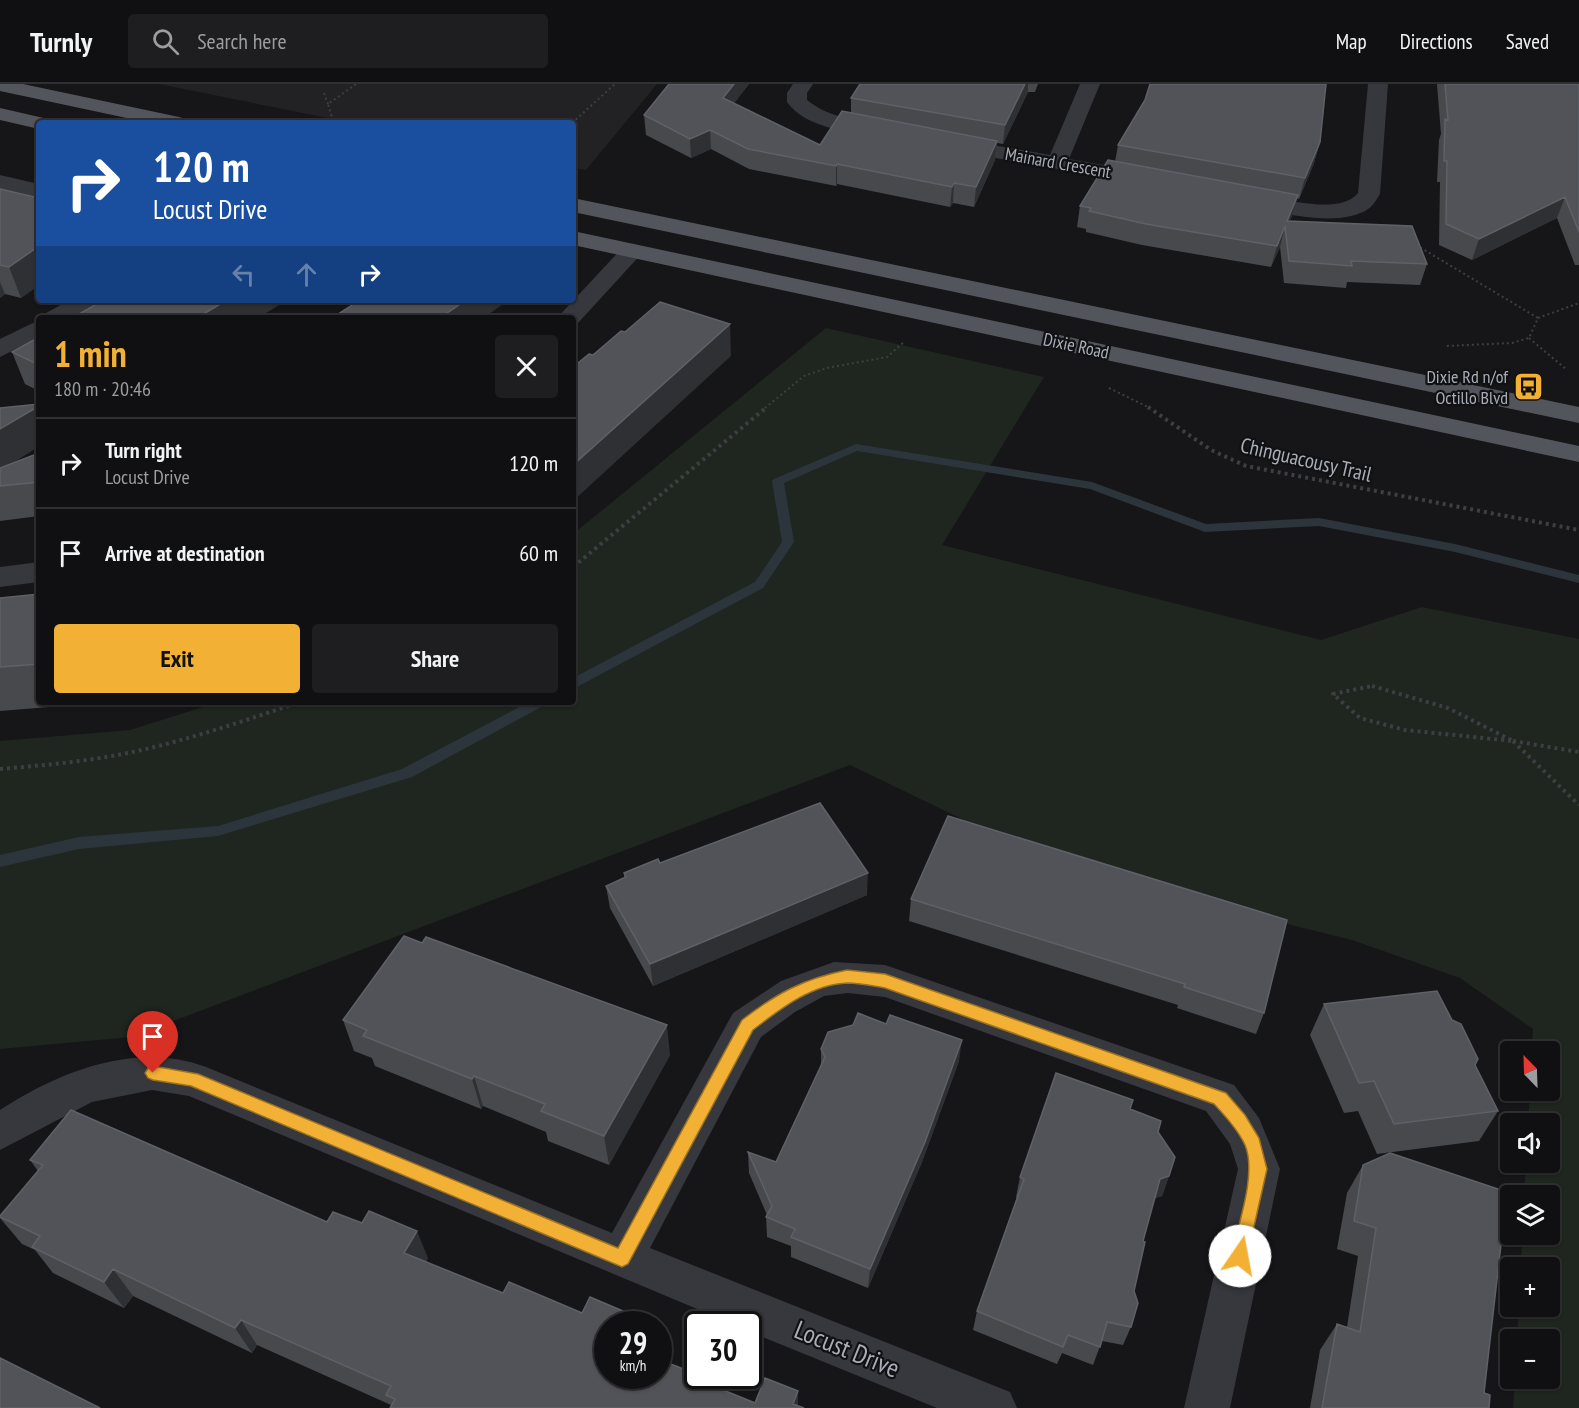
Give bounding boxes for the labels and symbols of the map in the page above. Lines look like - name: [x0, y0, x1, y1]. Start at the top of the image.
- street label: Mainard Crescent: [1003, 142, 1113, 183]
- street label: Dixie Road: [1041, 327, 1111, 364]
- place label: Dixie Rd n/of Octillo Blvd: [1426, 365, 1509, 409]
- bus stop icon: Dixie Rd n/of Octillo Blvd: [1513, 371, 1545, 403]
- street label: Chinguacousy Trail: [1238, 431, 1375, 488]
- pin: [127, 1011, 178, 1073]
- north arrow: [1500, 1041, 1560, 1101]
- position arrow: [1208, 1224, 1272, 1288]
- speed limit sign: 30: [684, 1311, 762, 1389]
- street label: Locust Drive: [790, 1313, 904, 1384]

